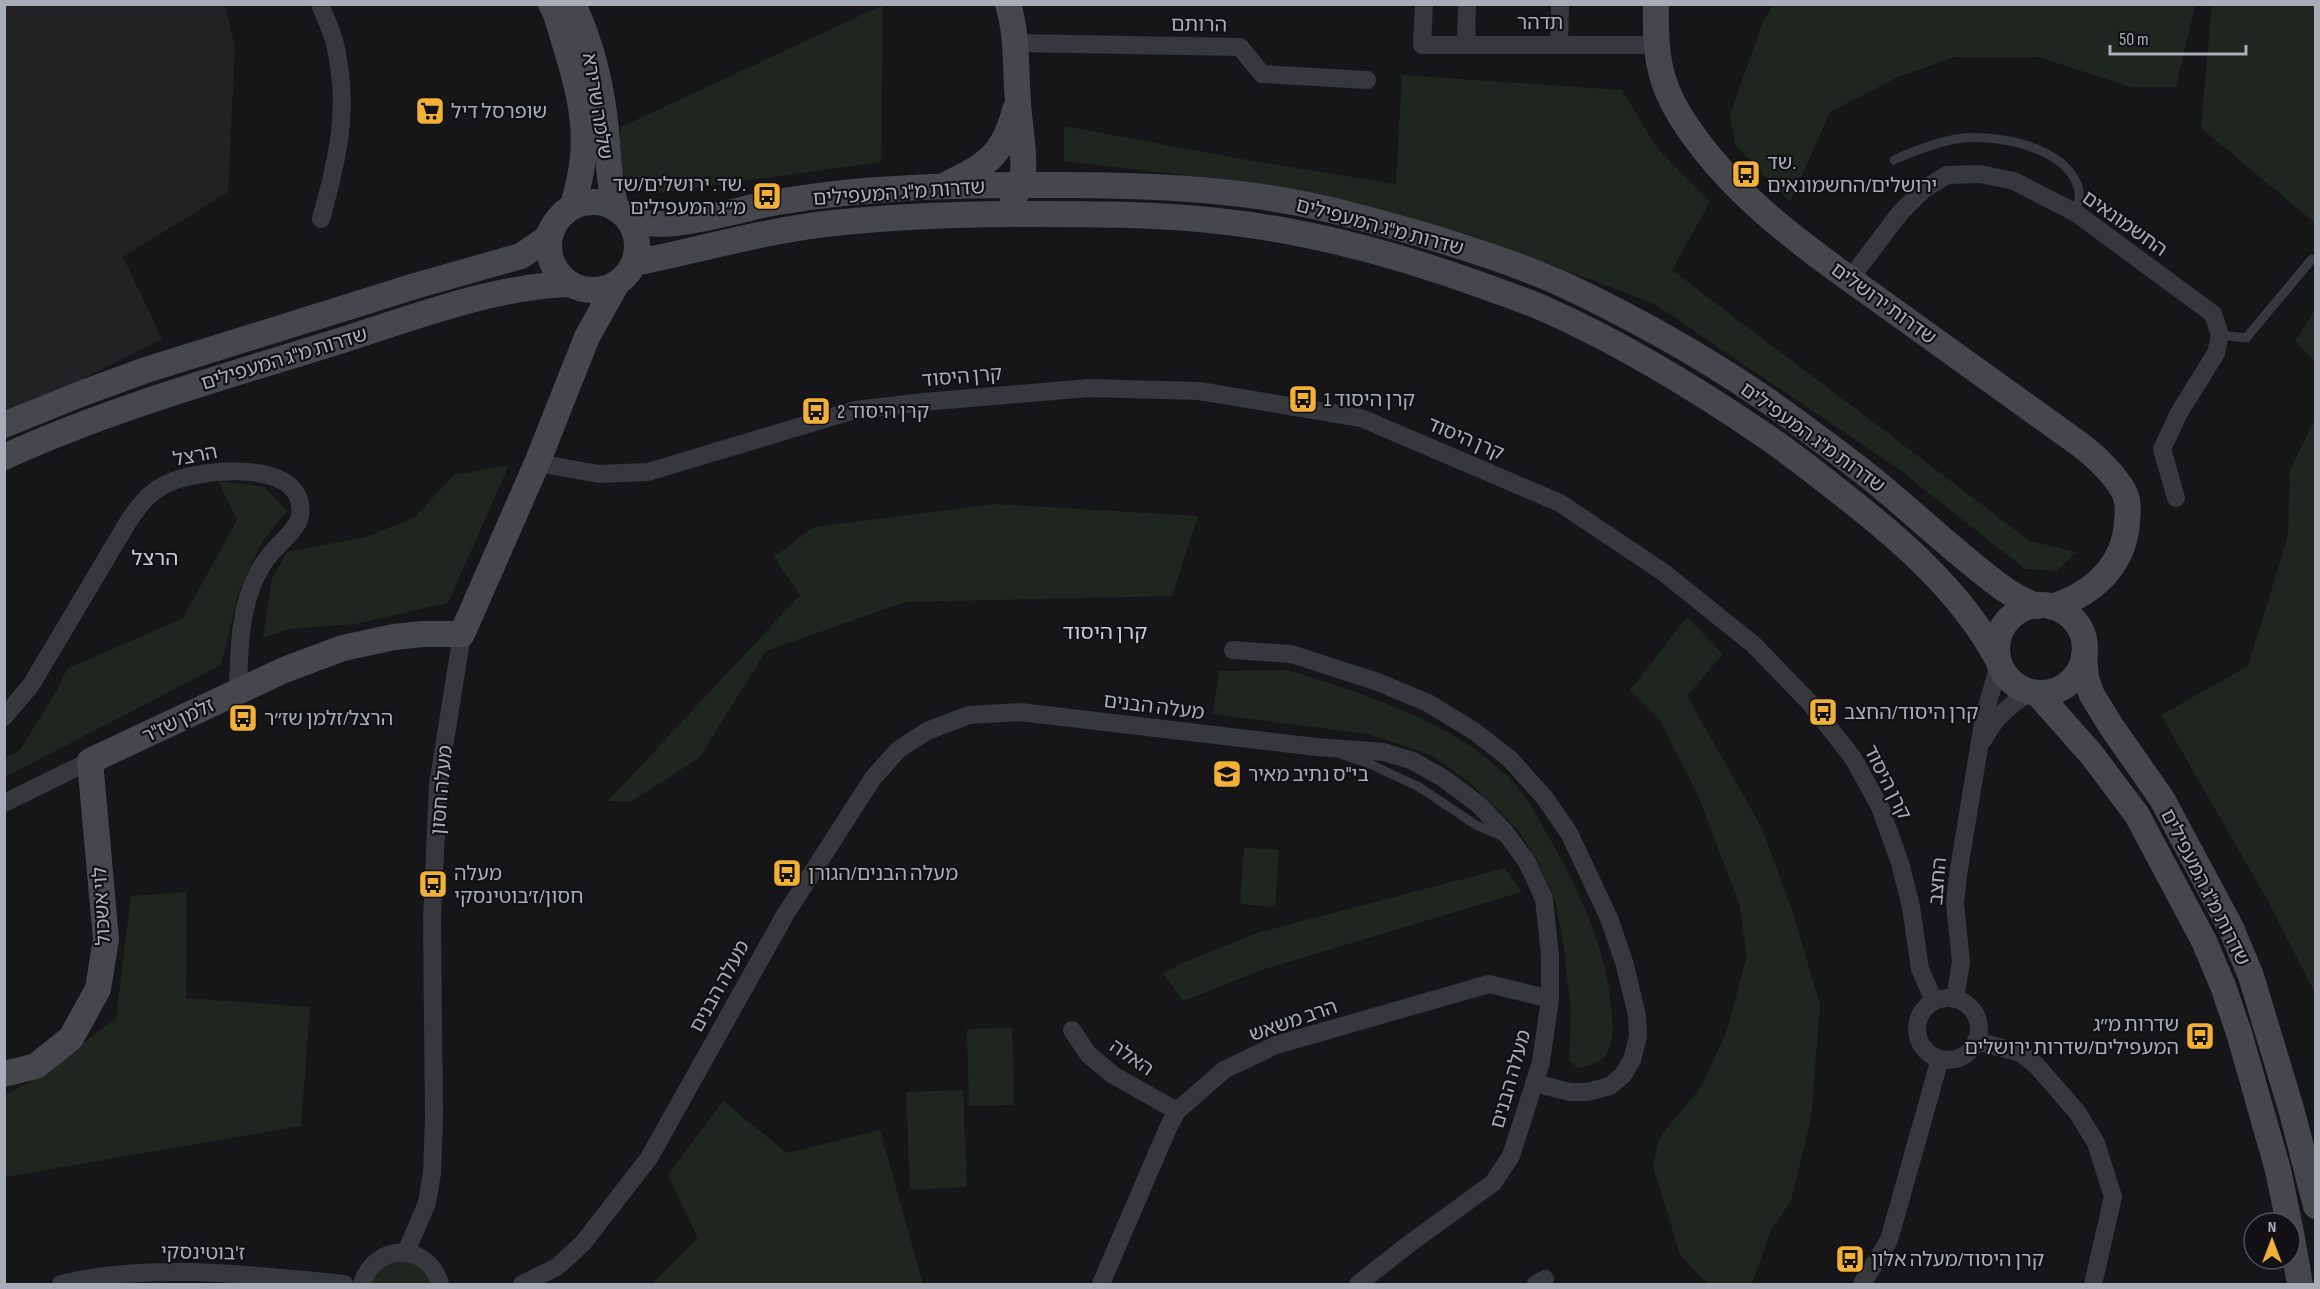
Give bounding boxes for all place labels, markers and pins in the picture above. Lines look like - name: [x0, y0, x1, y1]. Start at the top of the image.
- supermarket icon: שופרסל דיל: [414, 95, 446, 127]
- place label: שופרסל דיל: [451, 100, 547, 124]
- place label: שד. ירושלים/החשמונאים: [1767, 151, 1937, 198]
- bus stop icon: שד. ירושלים/החשמונאים: [1730, 158, 1762, 190]
- place label: שד. ירושלים/שד. מ״ג המעפילים: [613, 173, 746, 220]
- bus stop icon: שד. ירושלים/שד. מ״ג המעפילים: [751, 180, 783, 212]
- bus stop icon: קרן היסוד 1: [1287, 383, 1319, 415]
- place label: קרן היסוד 1: [1324, 388, 1415, 412]
- bus stop icon: קרן היסוד 2: [800, 395, 832, 427]
- place label: קרן היסוד 2: [837, 400, 929, 424]
- bus stop icon: קרן היסוד/החצב: [1807, 696, 1839, 728]
- place label: קרן היסוד/החצב: [1844, 701, 1978, 725]
- bus stop icon: הרצל/זלמן שז״ר: [227, 702, 259, 734]
- place label: הרצל/זלמן שז״ר: [264, 707, 393, 731]
- school or university icon: בי"ס נתיב מאיר: [1211, 758, 1243, 790]
- place label: בי"ס נתיב מאיר: [1248, 763, 1369, 787]
- bus stop icon: מעלה הבנים/הגורן: [771, 857, 803, 889]
- place label: מעלה חסון/ז׳בוטינסקי: [454, 862, 583, 909]
- place label: מעלה הבנים/הגורן: [808, 862, 958, 886]
- bus stop icon: מעלה חסון/ז׳בוטינסקי: [417, 868, 449, 900]
- place label: שדרות מ״ג המעפילים/שדרות ירושלים: [1964, 1013, 2179, 1060]
- bus stop icon: שדרות מ״ג המעפילים/שדרות ירושלים: [2184, 1020, 2216, 1052]
- bus stop icon: קרן היסוד/מעלה אלון: [1834, 1243, 1866, 1275]
- place label: קרן היסוד/מעלה אלון: [1871, 1248, 2044, 1272]

